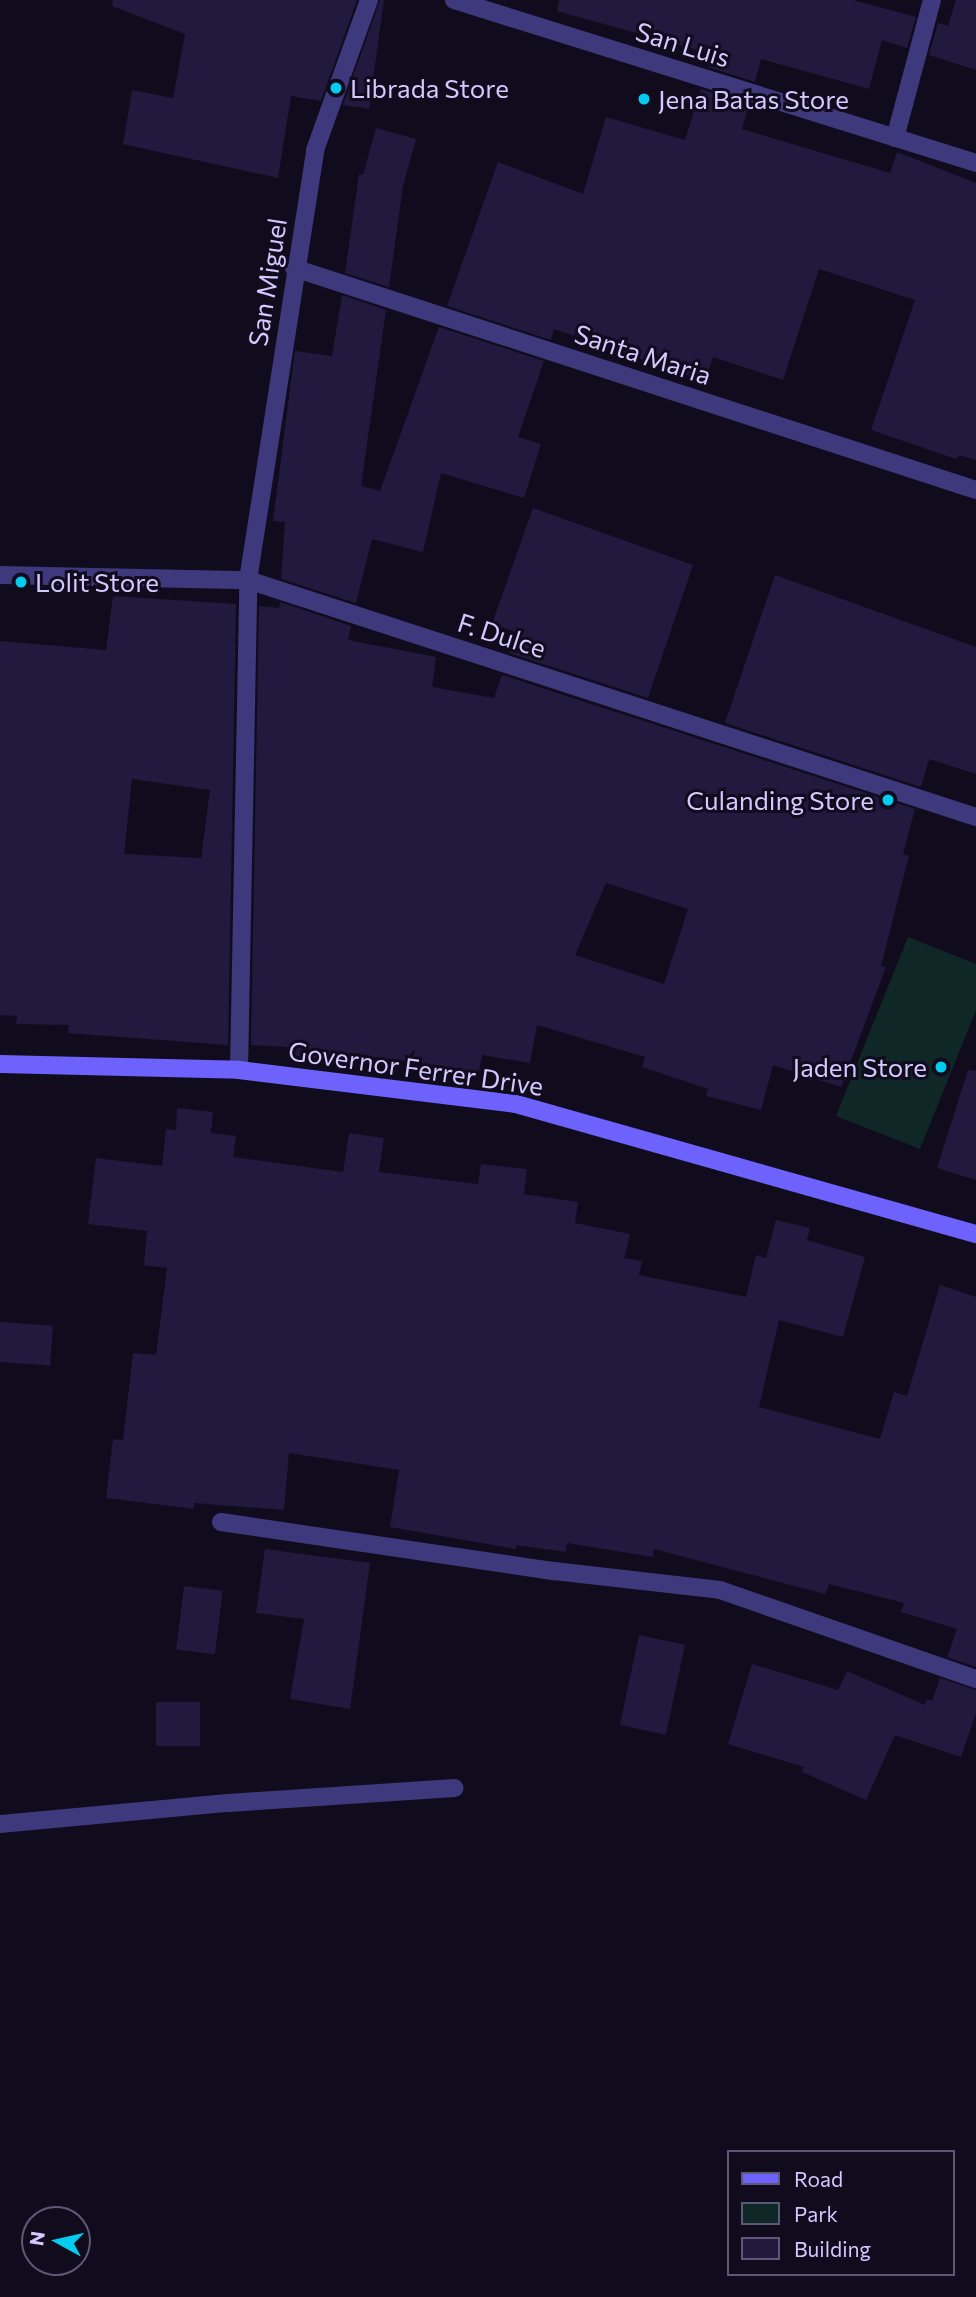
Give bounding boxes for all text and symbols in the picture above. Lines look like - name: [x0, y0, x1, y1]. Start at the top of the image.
- street label: San Luis: [632, 15, 734, 73]
- place label: Librada Store: [350, 72, 509, 104]
- marker: Librada Store: [328, 80, 344, 96]
- place label: Jena Batas Store: [658, 83, 849, 115]
- marker: Jena Batas Store: [636, 91, 652, 107]
- street label: San Miguel: [241, 216, 293, 348]
- street label: Santa Maria: [571, 317, 715, 391]
- place label: Lolit Store: [35, 566, 159, 598]
- marker: Lolit Store: [13, 574, 29, 590]
- street label: F. Dulce: [454, 606, 550, 664]
- place label: Culanding Store: [686, 784, 874, 816]
- marker: Culanding Store: [880, 792, 896, 808]
- street label: Governor Ferrer Drive: [286, 1035, 546, 1101]
- place label: Jaden Store: [793, 1051, 927, 1083]
- marker: Jaden Store: [933, 1059, 949, 1075]
- legend: [727, 2150, 955, 2276]
- text: Road: [794, 2166, 843, 2191]
- text: Park: [794, 2201, 838, 2226]
- north arrow: [21, 2206, 91, 2276]
- text: N: [24, 2230, 49, 2247]
- text: Building: [794, 2236, 871, 2261]

